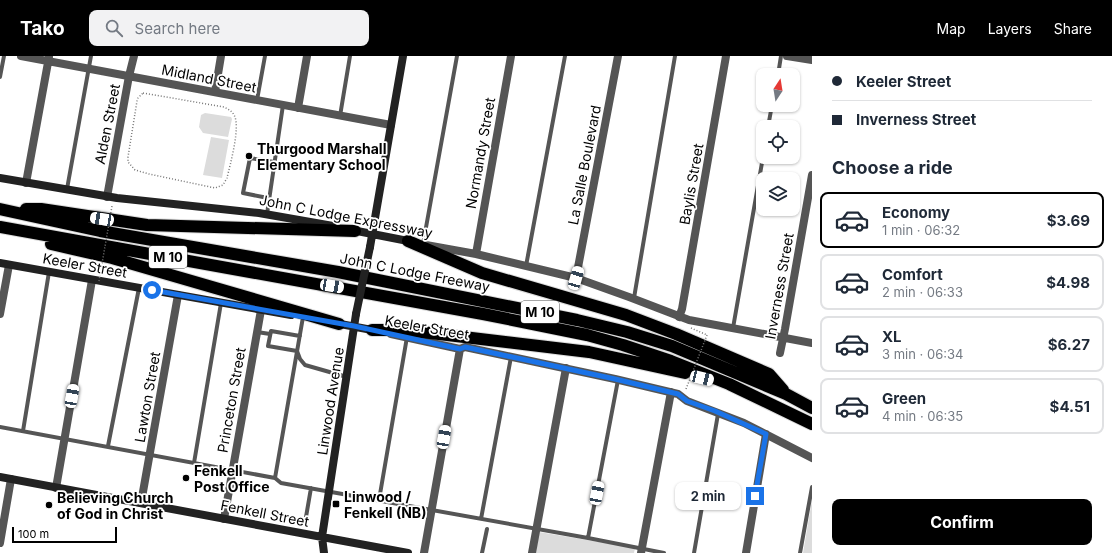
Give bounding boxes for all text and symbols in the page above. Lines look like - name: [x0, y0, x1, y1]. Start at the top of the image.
- search box: [89, 10, 369, 46]
- text: Tako: [20, 17, 65, 40]
- icon: search: [103, 17, 125, 39]
- text: Search here: [135, 19, 220, 38]
- text: Map: [937, 20, 966, 37]
- text: Layers: [988, 20, 1032, 37]
- text: Share: [1054, 20, 1092, 37]
- street label: Midland Street: [160, 60, 258, 96]
- north arrow: [756, 68, 800, 112]
- map controls: [756, 68, 800, 216]
- text: Keeler Street: [856, 72, 951, 91]
- street label: Alden Street: [91, 82, 123, 166]
- street label: Normandy Street: [462, 96, 498, 210]
- street label: La Salle Boulevard: [564, 104, 604, 226]
- text: Inverness Street: [856, 110, 976, 129]
- button: locate: [756, 120, 800, 164]
- place label: Thurgood Marshall Elementary School: [257, 140, 386, 173]
- street label: Baylis Street: [675, 142, 707, 226]
- marker: Thurgood Marshall Elementary School: [244, 151, 254, 161]
- text: Choose a ride: [832, 157, 953, 178]
- button: layers: [756, 172, 800, 216]
- street label: John C Lodge Expressway: [258, 191, 434, 241]
- icon: car: [834, 202, 870, 238]
- text: Economy: [882, 203, 950, 222]
- car: [89, 211, 115, 227]
- text: $3.69: [1047, 211, 1090, 230]
- text: 1 min · 06:32: [882, 222, 960, 238]
- street label: Inverness Street: [761, 231, 797, 341]
- road number: M 10: [149, 246, 187, 268]
- street label: Keeler Street: [41, 249, 129, 281]
- street label: John C Lodge Freeway: [338, 249, 492, 295]
- icon: car: [834, 264, 870, 300]
- car: [567, 265, 585, 291]
- text: Comfort: [882, 265, 943, 284]
- text: $4.98: [1046, 273, 1090, 292]
- car: [319, 278, 345, 294]
- route start: [143, 281, 161, 299]
- text: 2 min · 06:33: [882, 284, 963, 300]
- road number: M 10: [521, 301, 559, 323]
- street label: Keeler Street: [383, 311, 471, 343]
- icon: car: [834, 326, 870, 362]
- text: XL: [882, 327, 902, 346]
- text: $6.27: [1048, 335, 1090, 354]
- street label: Princeton Street: [213, 346, 249, 454]
- street label: Linwood Avenue: [313, 346, 347, 456]
- text: 3 min · 06:34: [882, 346, 963, 362]
- street label: Lawton Street: [131, 350, 163, 444]
- car: [689, 369, 715, 387]
- car: [64, 383, 80, 409]
- icon: car: [834, 388, 870, 424]
- text: Green: [882, 389, 926, 408]
- text: $4.51: [1050, 397, 1090, 416]
- text: 4 min · 06:35: [882, 408, 963, 424]
- car: [436, 424, 452, 450]
- place label: Fenkell Post Office: [194, 462, 270, 495]
- marker: Fenkell Post Office: [181, 473, 191, 483]
- car: [589, 480, 605, 506]
- callout: 2 min: [675, 482, 741, 510]
- route end: [746, 487, 764, 505]
- place label: Linwood / Fenkell (NB): [344, 488, 426, 521]
- text: 2 min: [691, 488, 725, 504]
- place label: Believing Church of God in Christ: [57, 489, 173, 522]
- street label: Fenkell Street: [219, 496, 311, 530]
- marker: Linwood / Fenkell (NB): [331, 499, 341, 509]
- button: Confirm: [832, 499, 1092, 545]
- marker: Believing Church of God in Christ: [44, 500, 54, 510]
- scale bar: [12, 525, 117, 544]
- text: 100 m: [18, 527, 49, 541]

